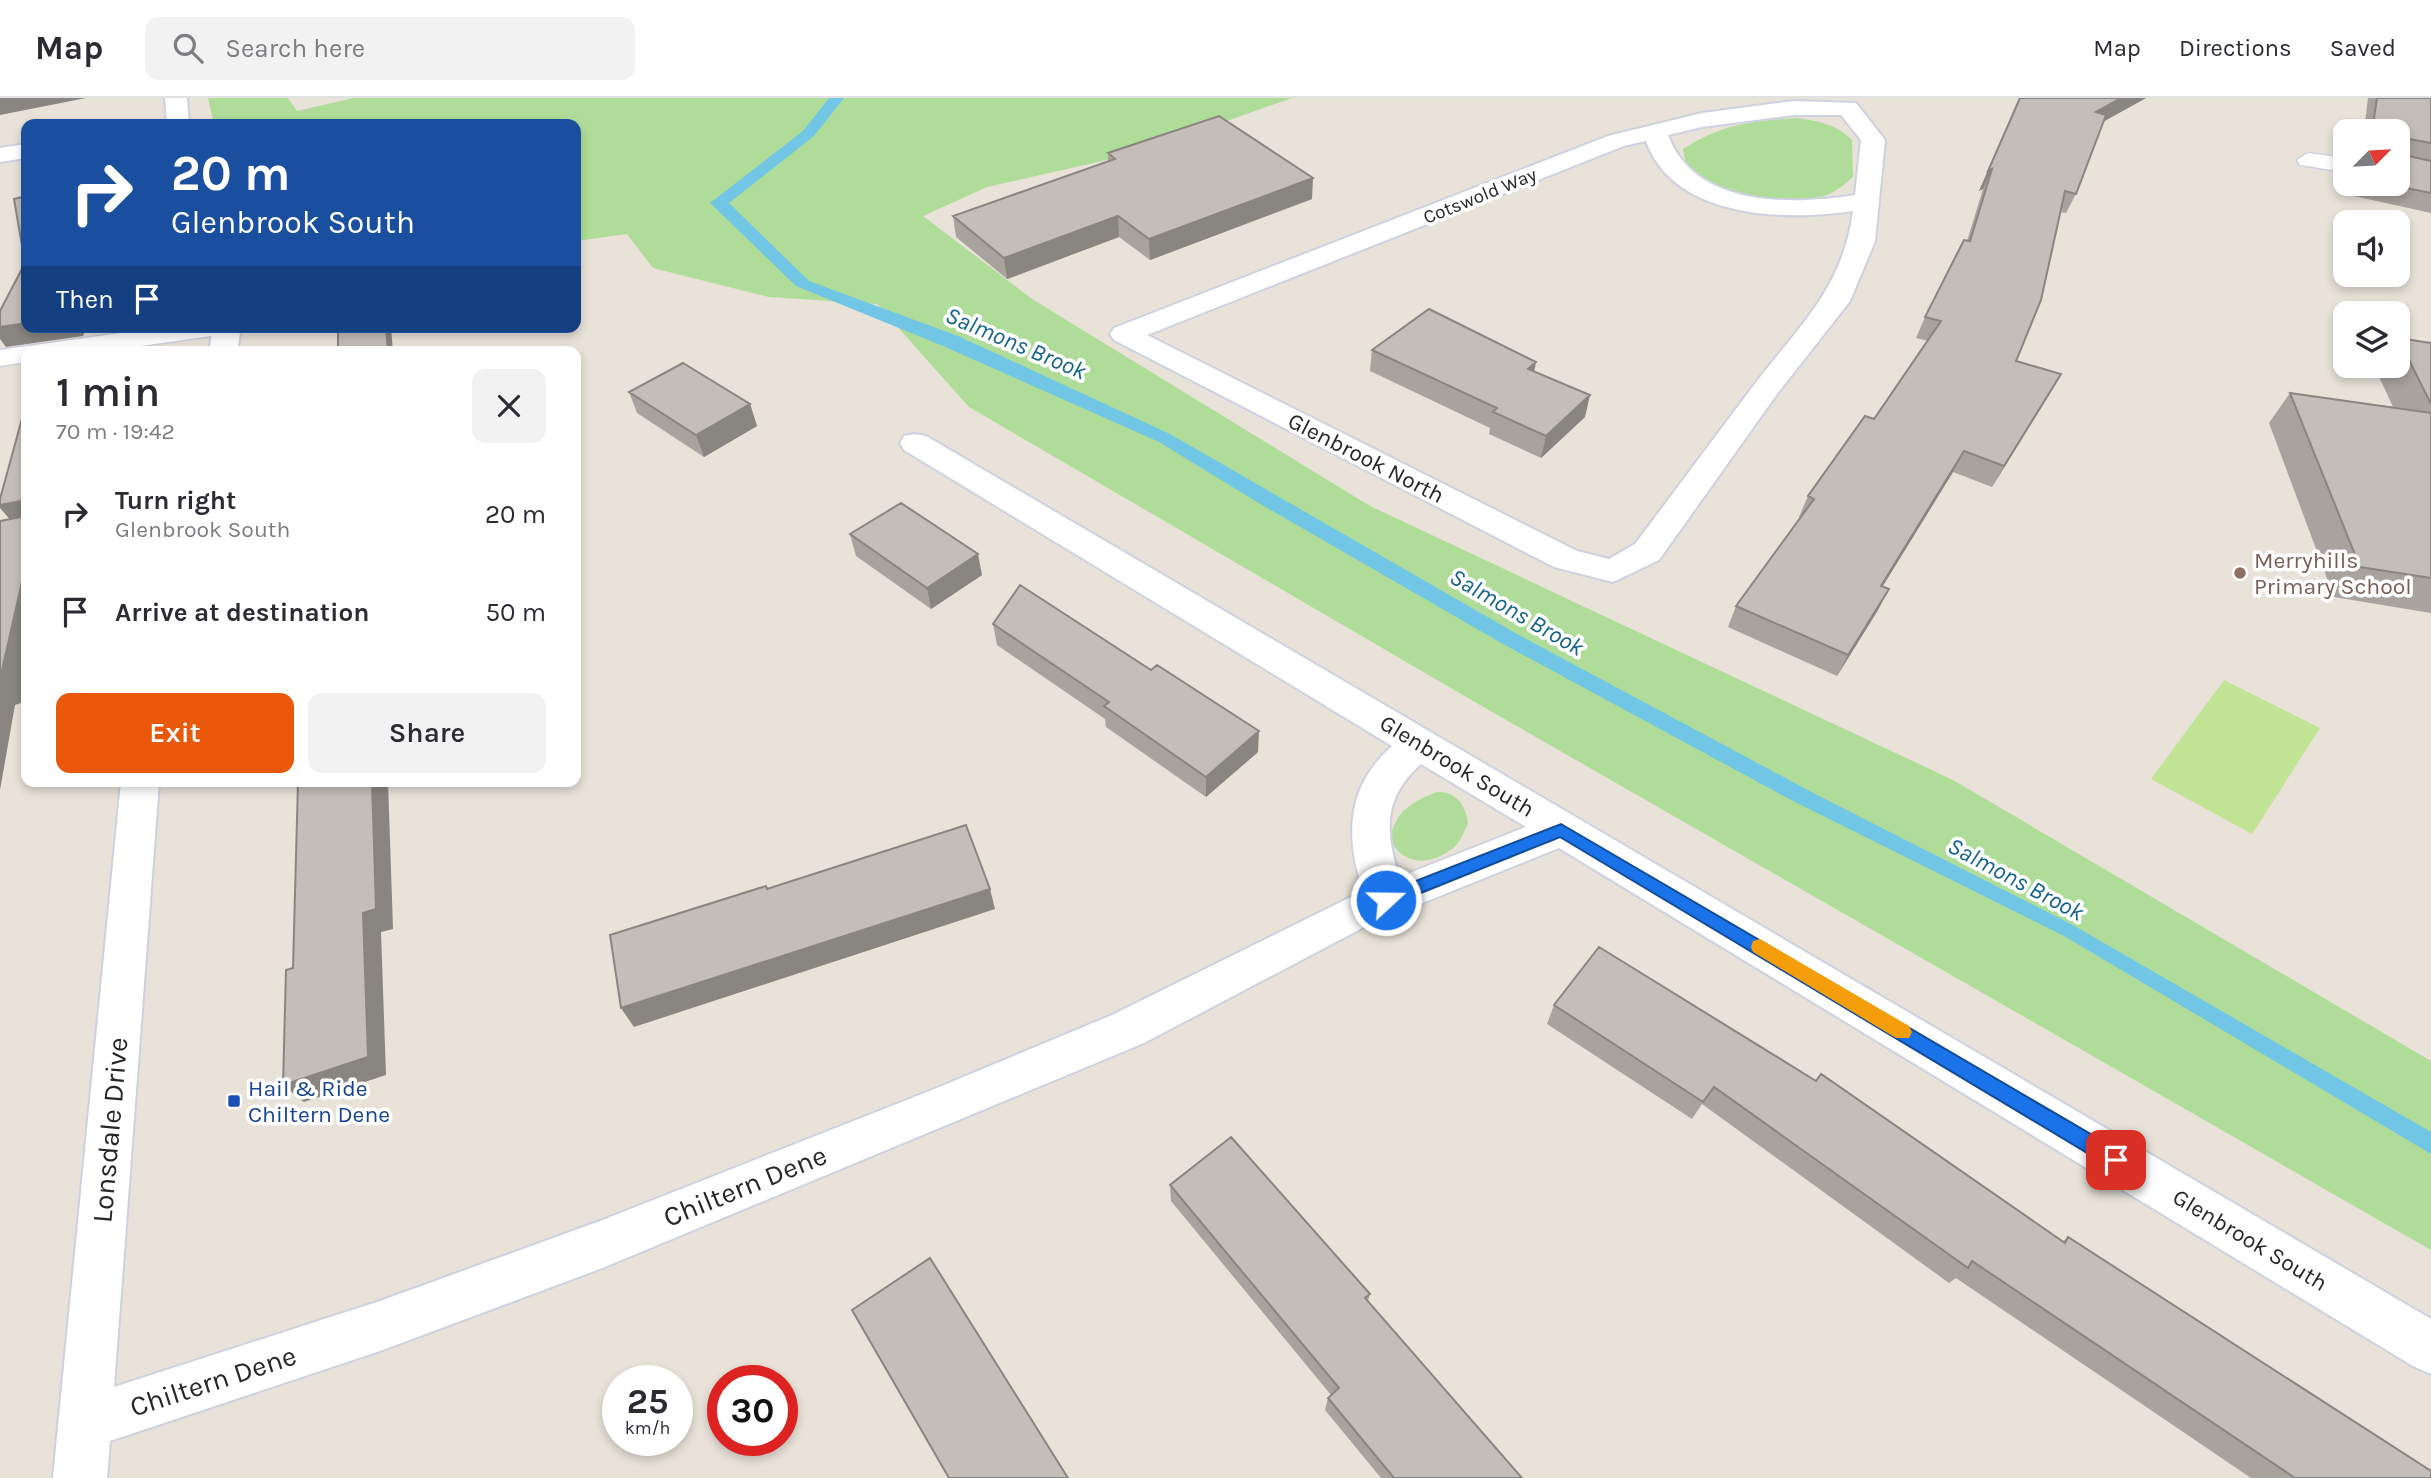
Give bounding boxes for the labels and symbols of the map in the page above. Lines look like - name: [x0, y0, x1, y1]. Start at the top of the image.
- north arrow: [2333, 119, 2410, 196]
- street label: Cotswold Way: [1420, 163, 1540, 229]
- water label: Salmons Brook: [941, 301, 1091, 386]
- street label: Glenbrook North: [1283, 407, 1449, 509]
- place label: Merryhills Primary School: [2254, 547, 2412, 600]
- water label: Salmons Brook: [1445, 562, 1590, 662]
- marker: Merryhills Primary School: [2232, 565, 2248, 581]
- street label: Glenbrook South: [1375, 709, 1539, 823]
- water label: Salmons Brook: [1943, 831, 2090, 927]
- position arrow: [1349, 863, 1423, 937]
- street label: Lonsdale Drive: [85, 1036, 135, 1224]
- place label: Hail & Ride Chiltern Dene: [248, 1075, 390, 1128]
- marker: Hail & Ride Chiltern Dene: [226, 1093, 242, 1109]
- pin: [2086, 1130, 2146, 1190]
- street label: Chiltern Dene: [659, 1138, 831, 1234]
- street label: Glenbrook South: [2168, 1183, 2332, 1297]
- street label: Chiltern Dene: [126, 1339, 300, 1423]
- speed limit sign: 30: [707, 1365, 798, 1456]

